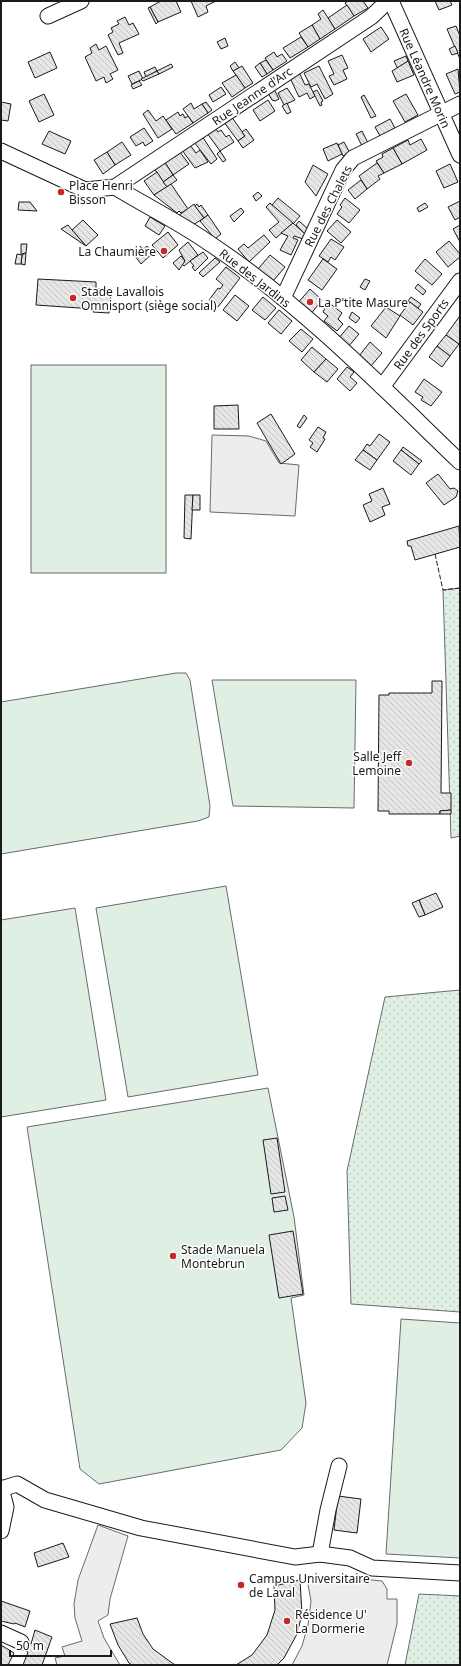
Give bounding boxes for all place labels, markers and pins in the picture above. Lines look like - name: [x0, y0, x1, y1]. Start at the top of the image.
- place label: Place Henri Bisson: [69, 177, 133, 208]
- marker: Place Henri Bisson: [56, 187, 66, 197]
- place label: La Chaumière: [78, 243, 156, 260]
- marker: La Chaumière: [159, 246, 169, 256]
- place label: Stade Lavallois Omnisport (siège social): [81, 283, 217, 314]
- marker: Stade Lavallois Omnisport (siège social): [68, 293, 78, 303]
- place label: La P'tite Masure: [318, 294, 408, 311]
- marker: La P'tite Masure: [305, 297, 315, 307]
- place label: Salle Jeff Lemoine: [352, 748, 402, 779]
- marker: Salle Jeff Lemoine: [404, 758, 414, 768]
- place label: Stade Manuela Montebrun: [181, 1241, 265, 1272]
- marker: Stade Manuela Montebrun: [168, 1251, 178, 1261]
- place label: Campus Universitaire de Laval: [249, 1570, 370, 1601]
- marker: Campus Universitaire de Laval: [236, 1580, 246, 1590]
- place label: Résidence U' La Dormerie: [295, 1606, 367, 1637]
- marker: Résidence U' La Dormerie: [282, 1616, 292, 1626]

